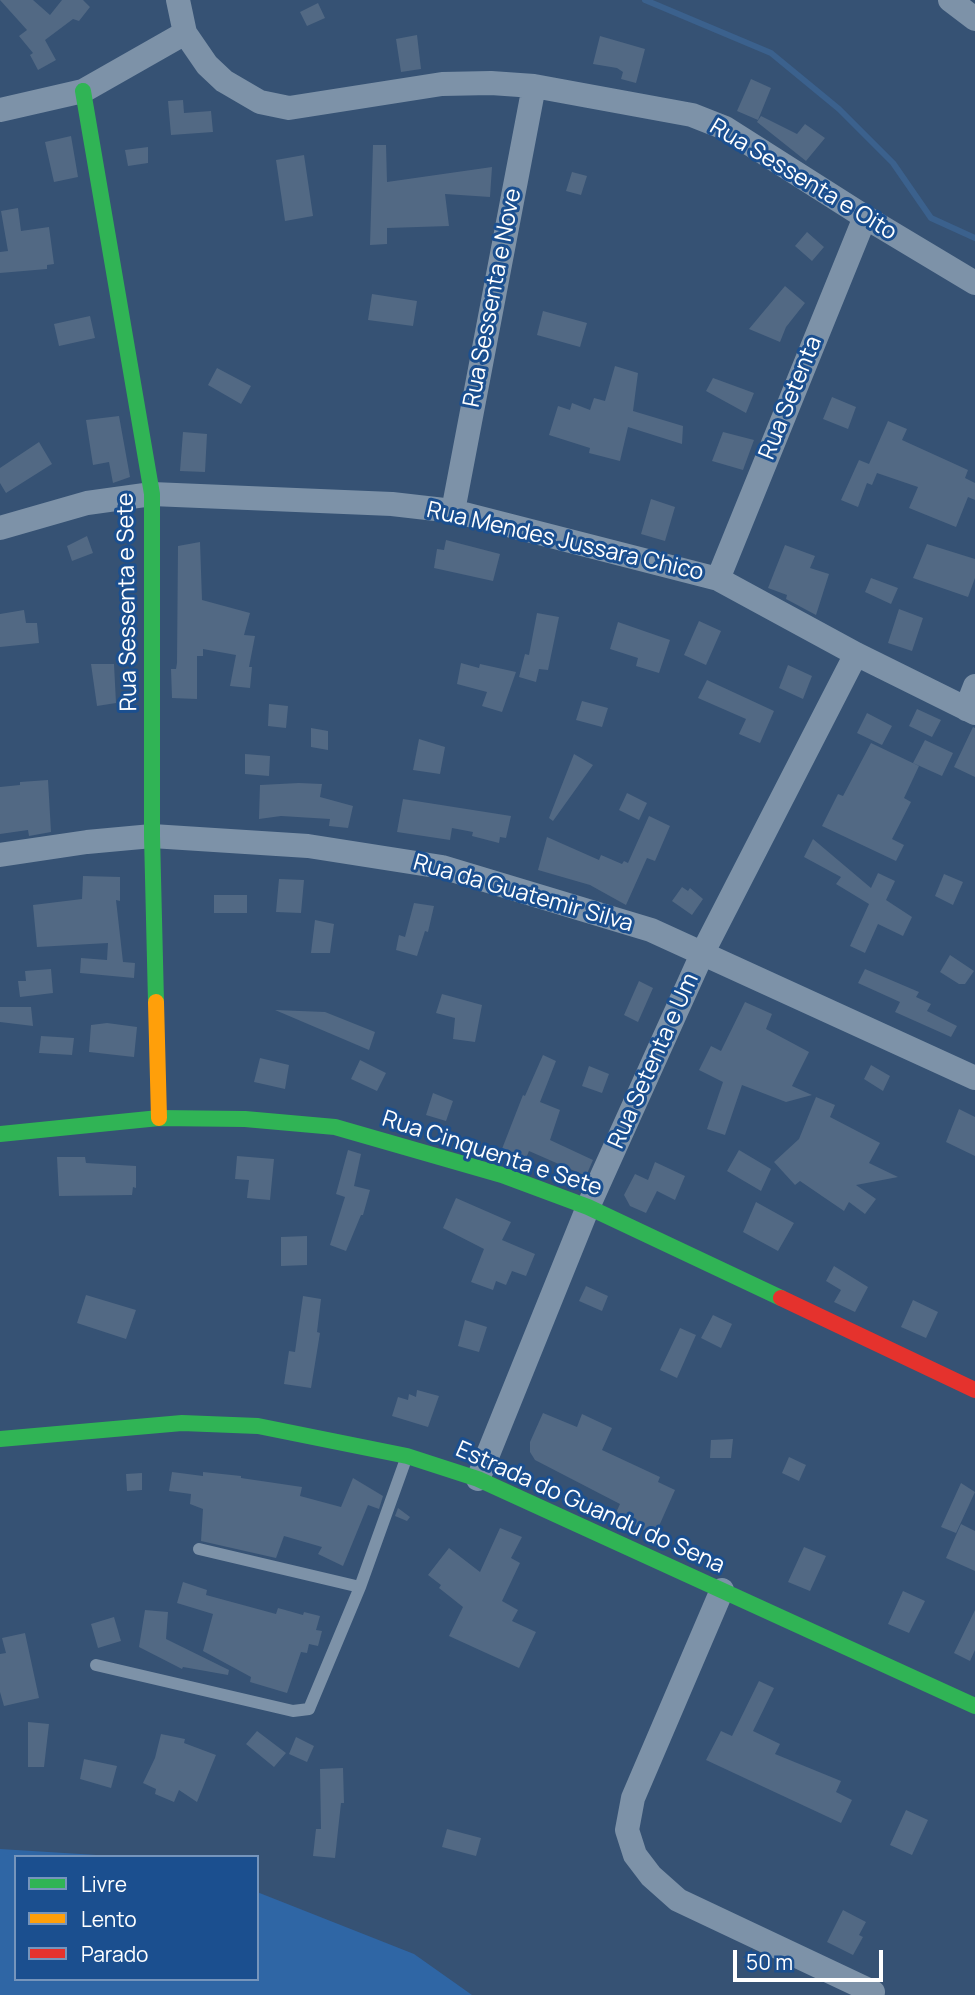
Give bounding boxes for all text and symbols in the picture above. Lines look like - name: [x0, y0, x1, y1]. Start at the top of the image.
- street label: Rua Sessenta e Oito: [705, 113, 901, 247]
- street label: Rua Sessenta e Nove: [458, 186, 528, 410]
- street label: Rua Setenta: [754, 332, 828, 464]
- street label: Rua Sessenta e Sete: [112, 493, 144, 711]
- street label: Rua Mendes Jussara Chico: [424, 497, 706, 587]
- street label: Rua da Guatemir Silva: [410, 849, 636, 939]
- street label: Rua Setenta e Um: [603, 969, 705, 1153]
- street label: Rua Cinquenta e Sete: [379, 1105, 605, 1203]
- street label: Estrada do Guandu do Sena: [451, 1436, 729, 1580]
- legend: [14, 1855, 259, 1981]
- text: Livre: [81, 1870, 127, 1898]
- text: Lento: [81, 1905, 137, 1933]
- scale bar: [737, 1936, 888, 1980]
- text: Parado: [81, 1940, 149, 1968]
- text: 50 m: [746, 1948, 793, 1976]

